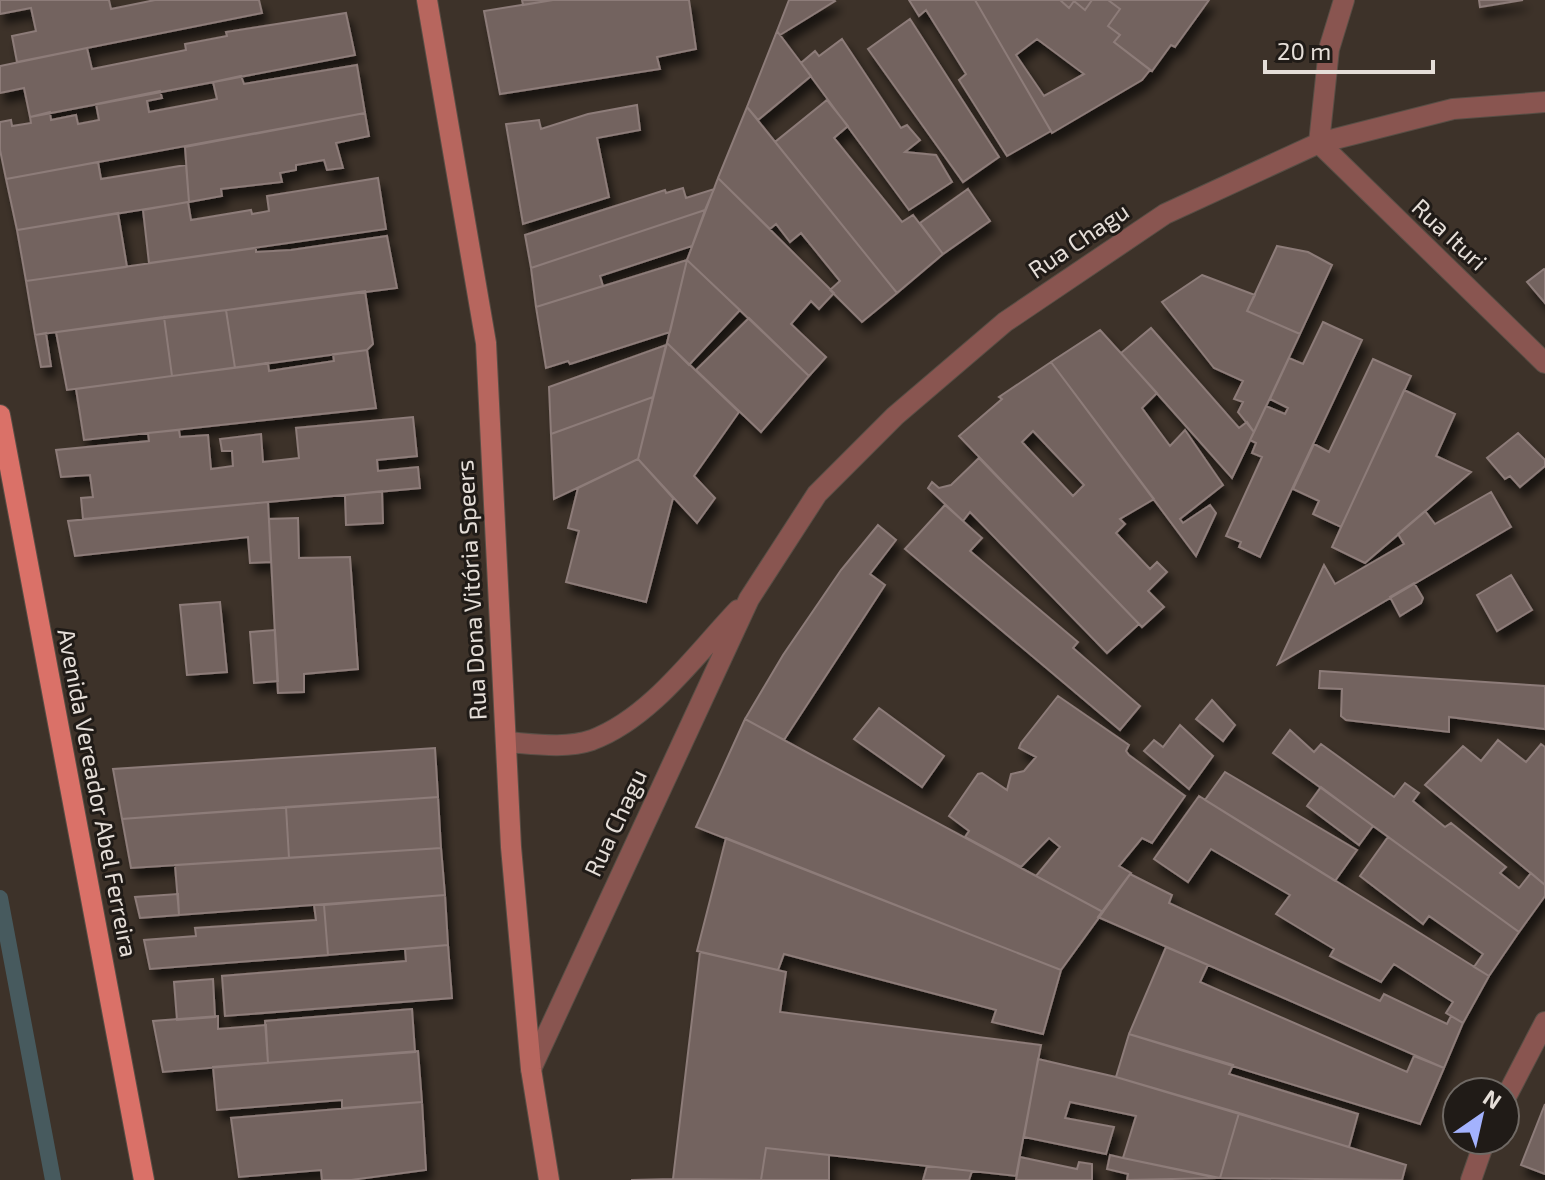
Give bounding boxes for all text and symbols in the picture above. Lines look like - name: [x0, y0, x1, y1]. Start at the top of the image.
- scale bar: [1265, 24, 1433, 74]
- text: 20 m: [1277, 36, 1331, 65]
- street label: Rua Ituri: [1407, 192, 1493, 276]
- street label: Rua Chagu: [1022, 196, 1134, 284]
- street label: Rua Dona Vitória Speers: [449, 459, 492, 721]
- street label: Avenida Vereador Abel Ferreira: [52, 626, 145, 959]
- street label: Rua Chagu: [577, 764, 652, 881]
- north arrow: [1441, 1076, 1521, 1156]
- text: N: [1479, 1083, 1507, 1114]

